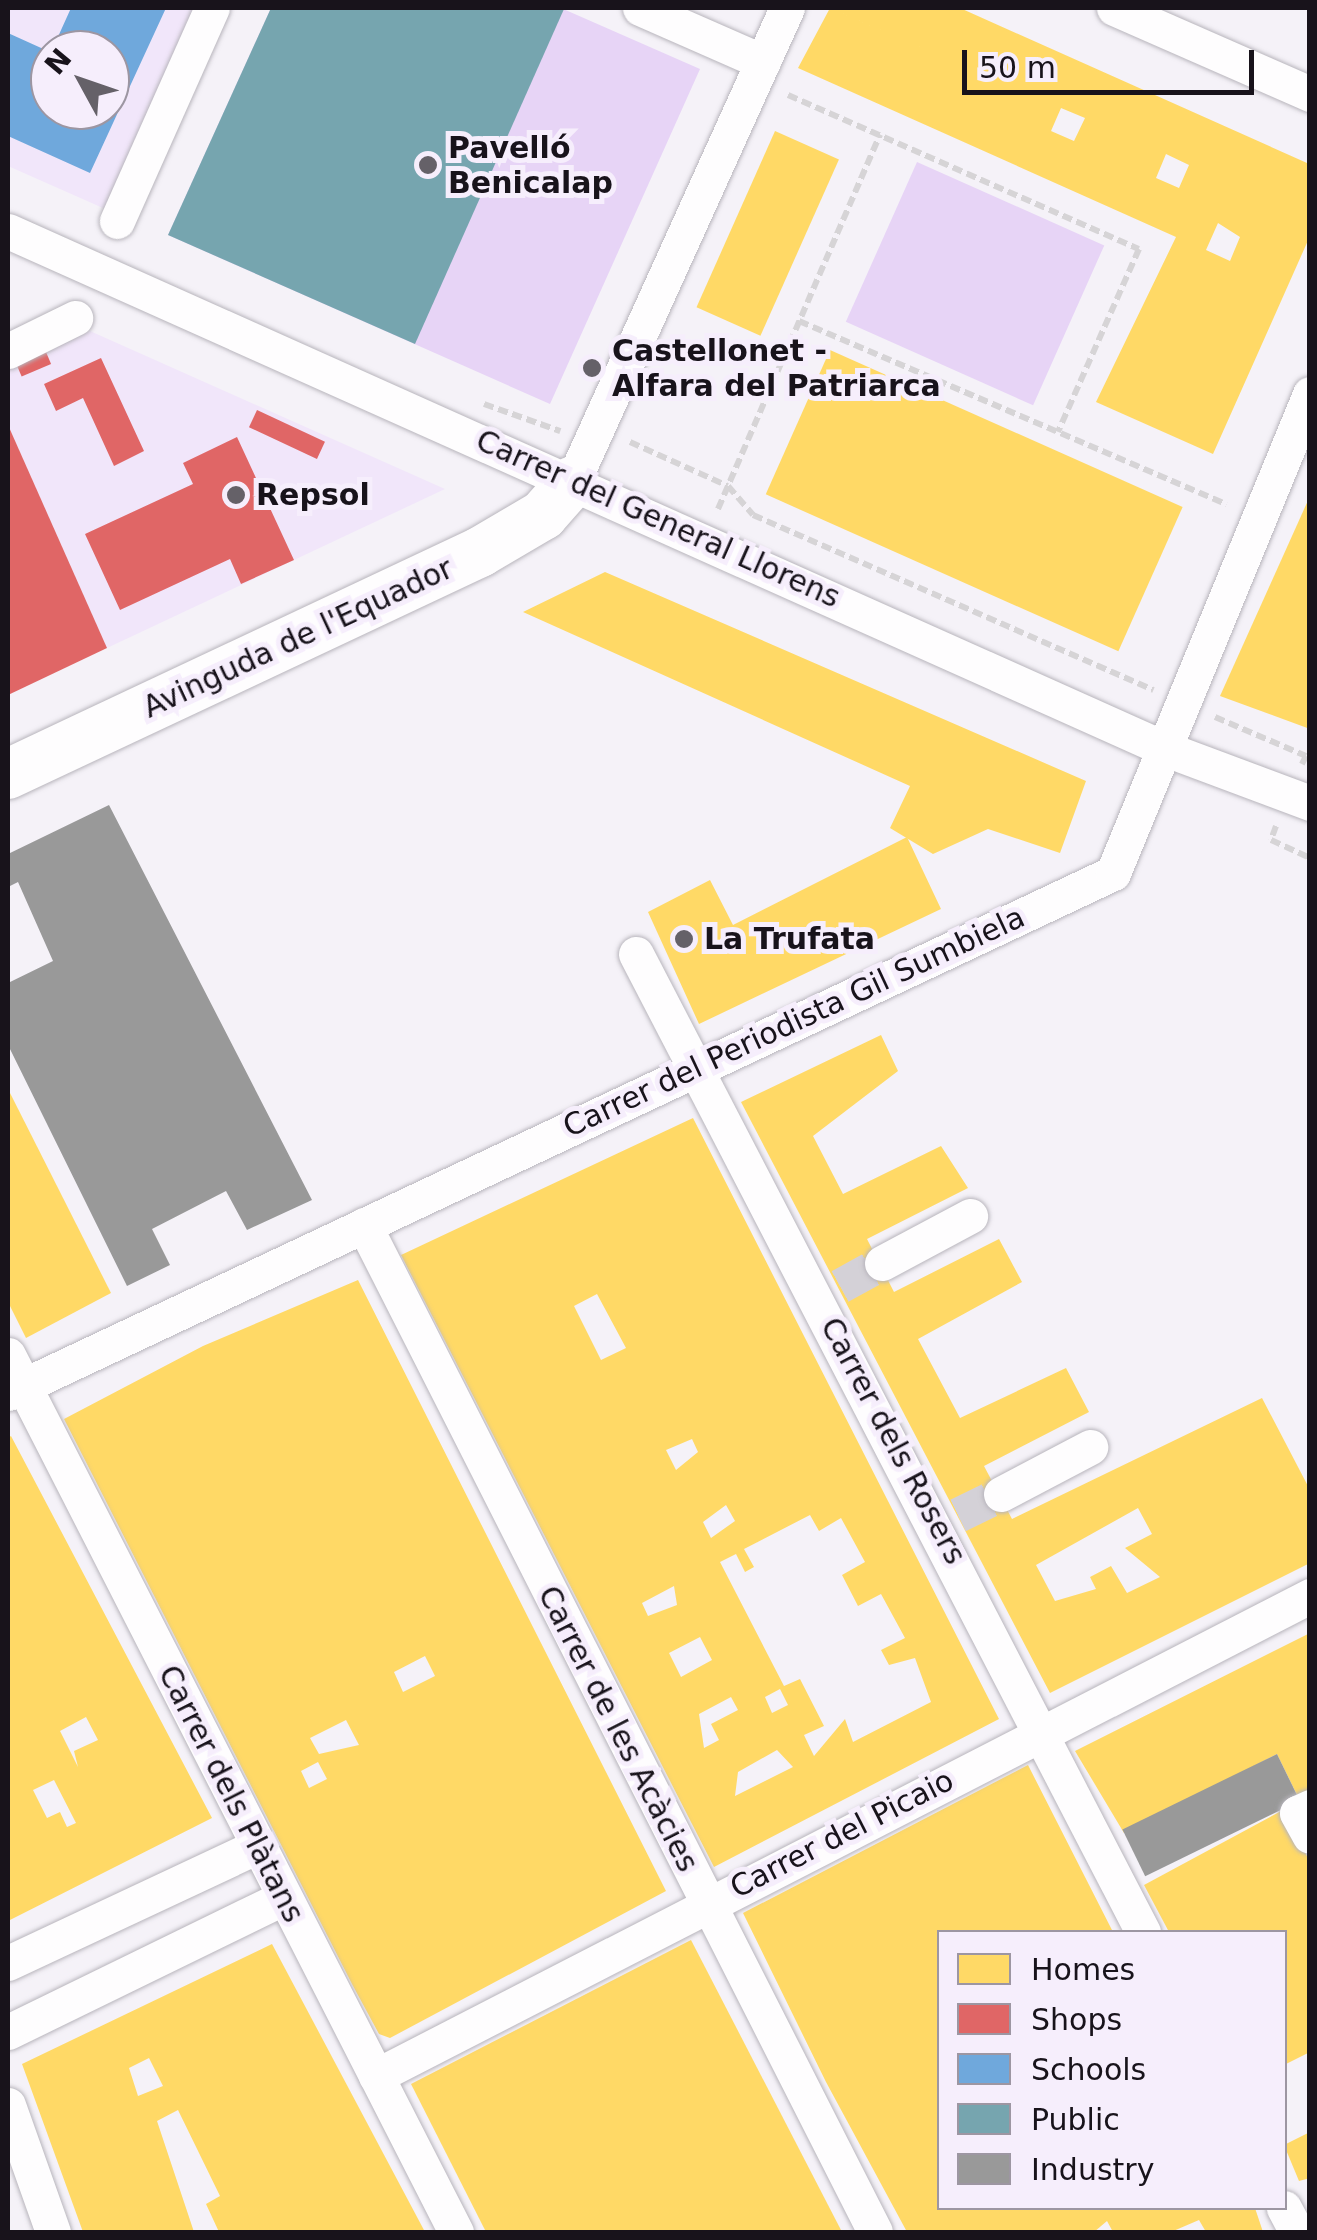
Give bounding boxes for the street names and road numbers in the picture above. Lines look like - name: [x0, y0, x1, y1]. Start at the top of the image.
- street label: Carrer del General Llorens: [471, 422, 845, 616]
- street label: Avinguda de l'Equador: [137, 550, 459, 726]
- street label: Carrer del Periodista Gil Sumbiela: [558, 899, 1030, 1145]
- street label: Carrer dels Rosers: [813, 1312, 973, 1570]
- street label: Carrer de les Acàcies: [530, 1580, 706, 1878]
- street label: Carrer dels Plàtans: [151, 1659, 311, 1929]
- street label: Carrer del Picaio: [724, 1762, 960, 1906]

